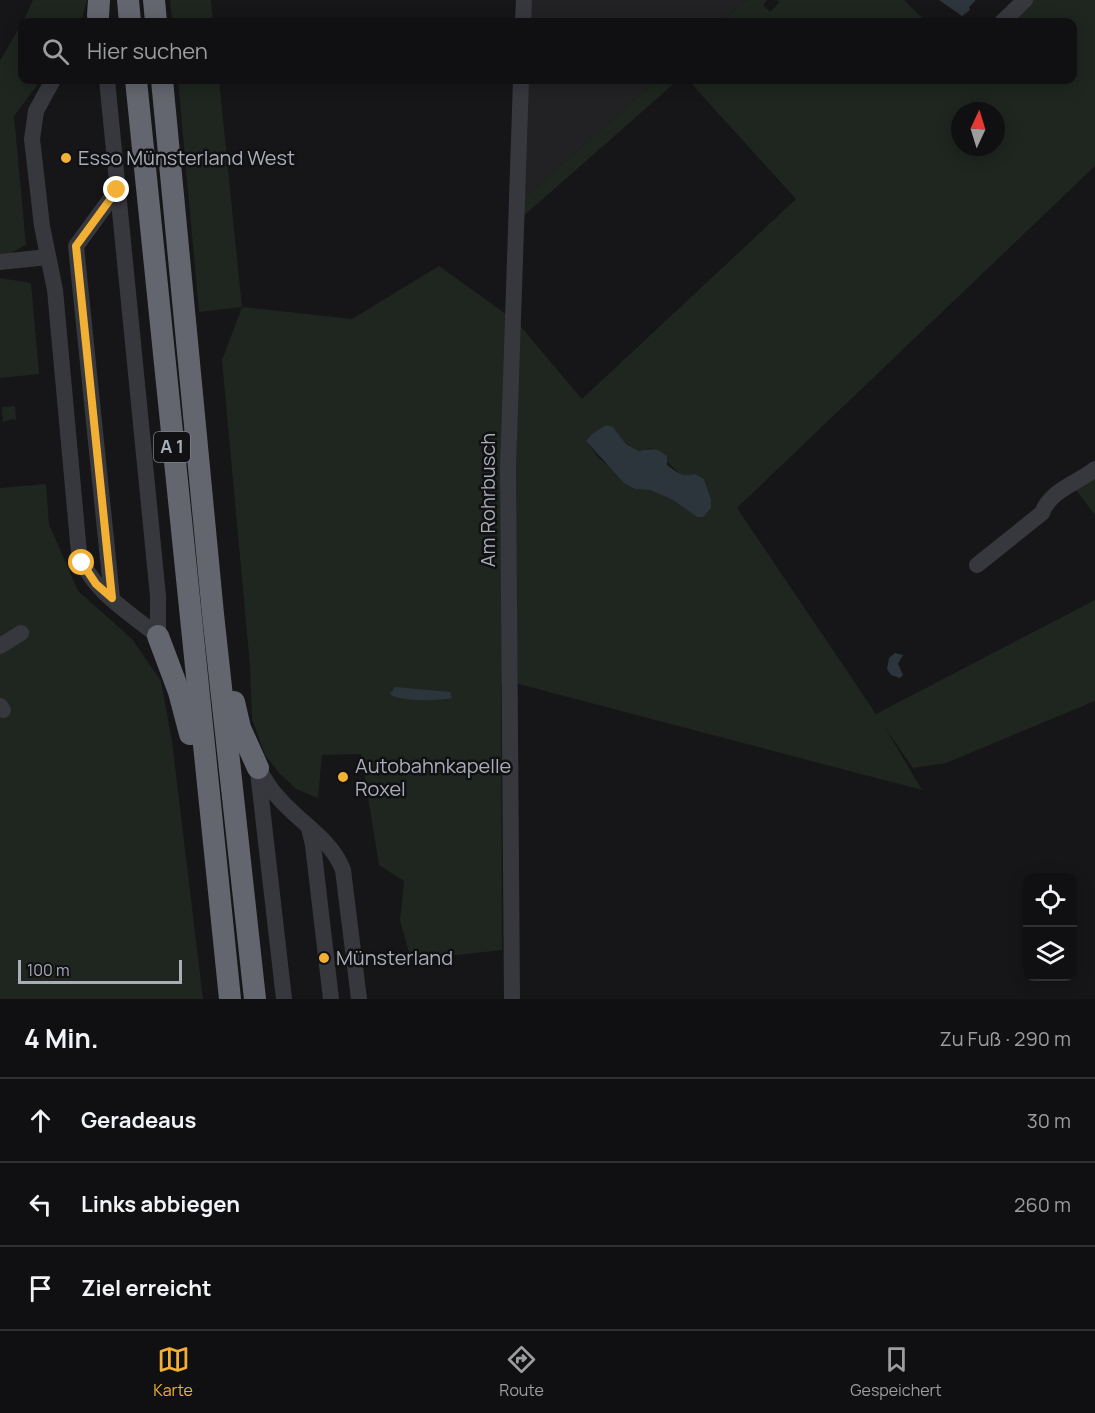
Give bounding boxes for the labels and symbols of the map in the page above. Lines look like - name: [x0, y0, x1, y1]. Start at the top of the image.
- north arrow: [951, 102, 1005, 156]
- place label: Esso Münsterland West: [78, 144, 295, 171]
- marker: Esso Münsterland West: [59, 151, 73, 165]
- route end: [103, 176, 129, 202]
- road number: A 1: [154, 432, 190, 462]
- street label: Am Rohrbusch: [474, 433, 501, 567]
- route start: [68, 549, 94, 575]
- place label: Autobahnkapelle Roxel: [355, 752, 511, 802]
- marker: Autobahnkapelle Roxel: [336, 770, 350, 784]
- place label: Münsterland: [336, 944, 453, 971]
- marker: Münsterland: [317, 951, 331, 965]
- scale bar: [18, 957, 182, 984]

